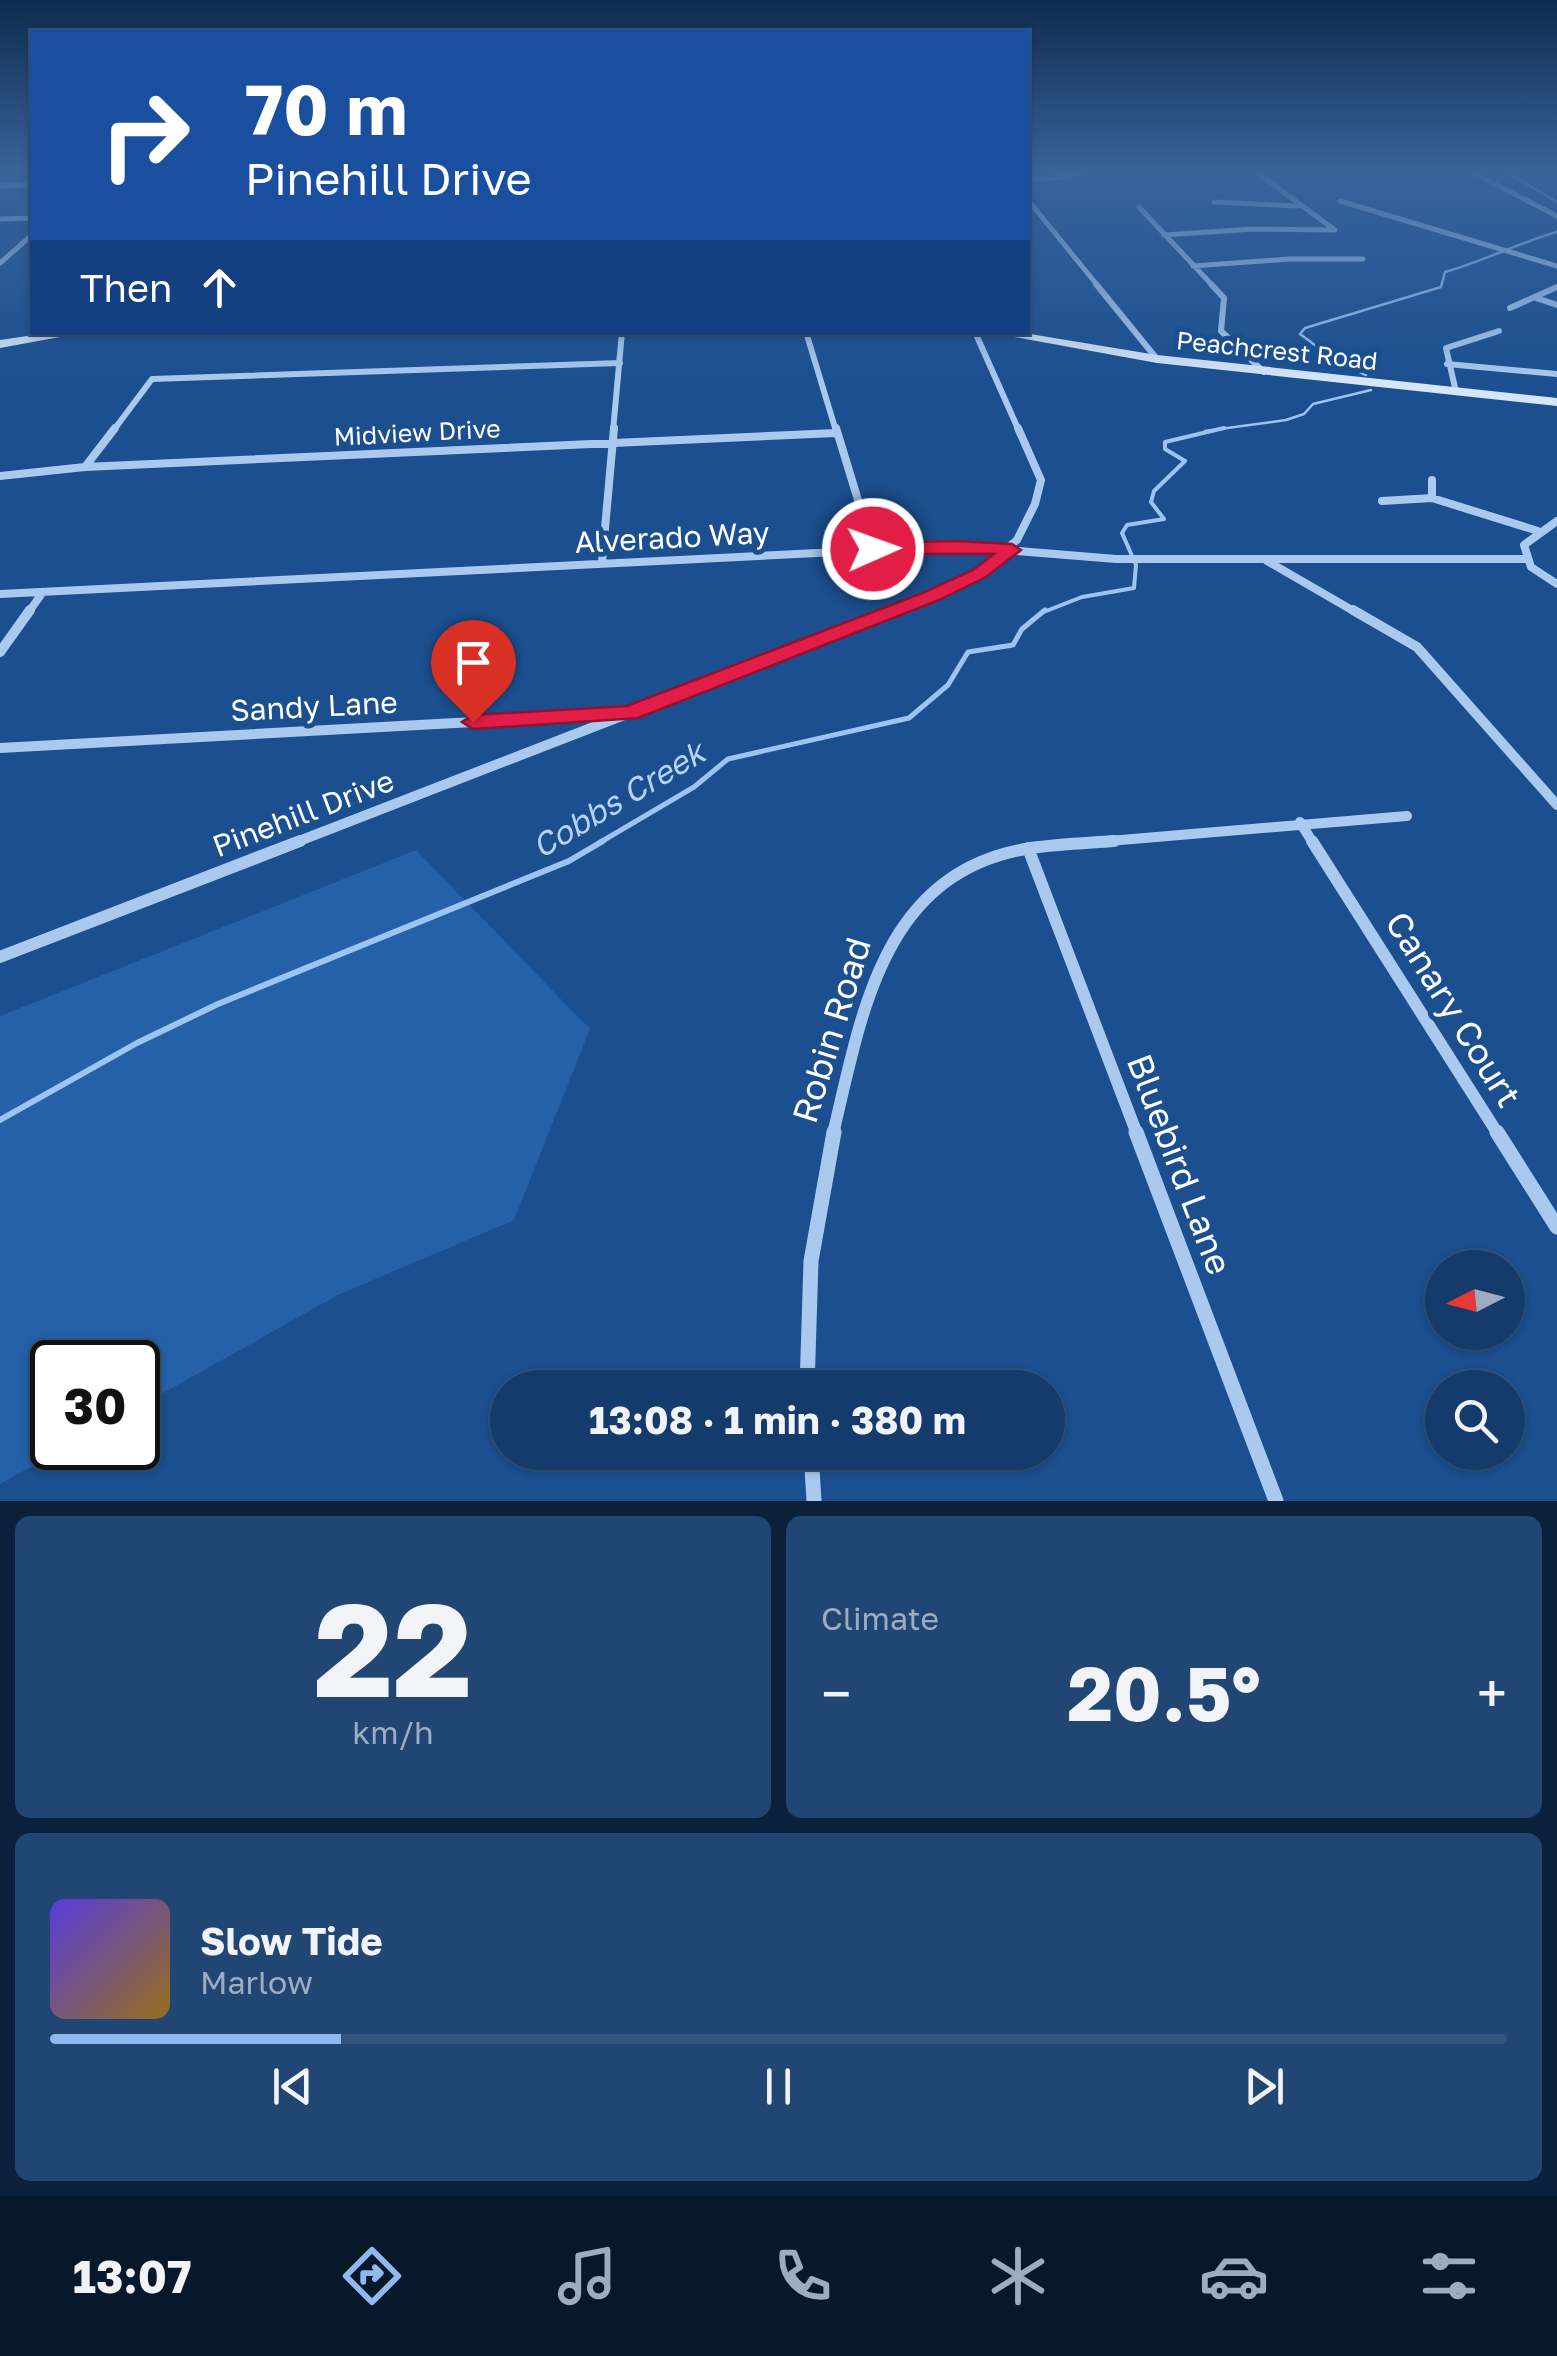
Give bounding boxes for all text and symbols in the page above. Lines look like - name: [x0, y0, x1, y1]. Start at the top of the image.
- text: 70 m: [245, 66, 407, 150]
- icon: right: [80, 70, 210, 200]
- text: Pinehill Drive: [245, 151, 532, 205]
- icon: ahead: [192, 260, 247, 315]
- text: Then: [80, 265, 172, 310]
- street label: Peachcrest Road: [1175, 324, 1379, 376]
- street label: Midview Drive: [333, 412, 501, 452]
- position arrow: [821, 497, 925, 601]
- street label: Alverado Way: [574, 514, 771, 560]
- pin: [431, 620, 516, 723]
- icon: arrive: [446, 635, 501, 690]
- street label: Sandy Lane: [229, 684, 399, 728]
- water label: Cobbs Creek: [525, 731, 714, 865]
- street label: Pinehill Drive: [207, 762, 399, 864]
- street label: Canary Court: [1377, 904, 1531, 1114]
- street label: Robin Road: [783, 932, 879, 1128]
- street label: Bluebird Lane: [1119, 1048, 1241, 1280]
- north arrow: [1425, 1250, 1525, 1350]
- map controls: [1425, 1250, 1525, 1470]
- speed limit sign: 30: [30, 1340, 160, 1470]
- button: search: [1425, 1370, 1525, 1470]
- text: 13:08 · 1 min · 380 m: [589, 1397, 966, 1442]
- text: 22: [314, 1570, 472, 1726]
- text: Climate: [821, 1599, 939, 1637]
- text: 20.5°: [1067, 1647, 1261, 1738]
- text: −: [821, 1660, 851, 1726]
- text: +: [1477, 1660, 1507, 1726]
- text: km/h: [352, 1713, 434, 1751]
- text: Slow Tide: [200, 1918, 383, 1963]
- text: Marlow: [200, 1963, 313, 2001]
- icon: previous: [265, 2059, 320, 2114]
- icon: pause: [751, 2059, 806, 2114]
- icon: next: [1237, 2059, 1292, 2114]
- icon: directions: [337, 2241, 407, 2311]
- icon: music: [552, 2241, 622, 2311]
- icon: phone: [768, 2241, 838, 2311]
- icon: climate: [983, 2241, 1053, 2311]
- icon: car: [1199, 2241, 1269, 2311]
- icon: filters: [1414, 2241, 1484, 2311]
- text: 13:07: [73, 2249, 192, 2303]

